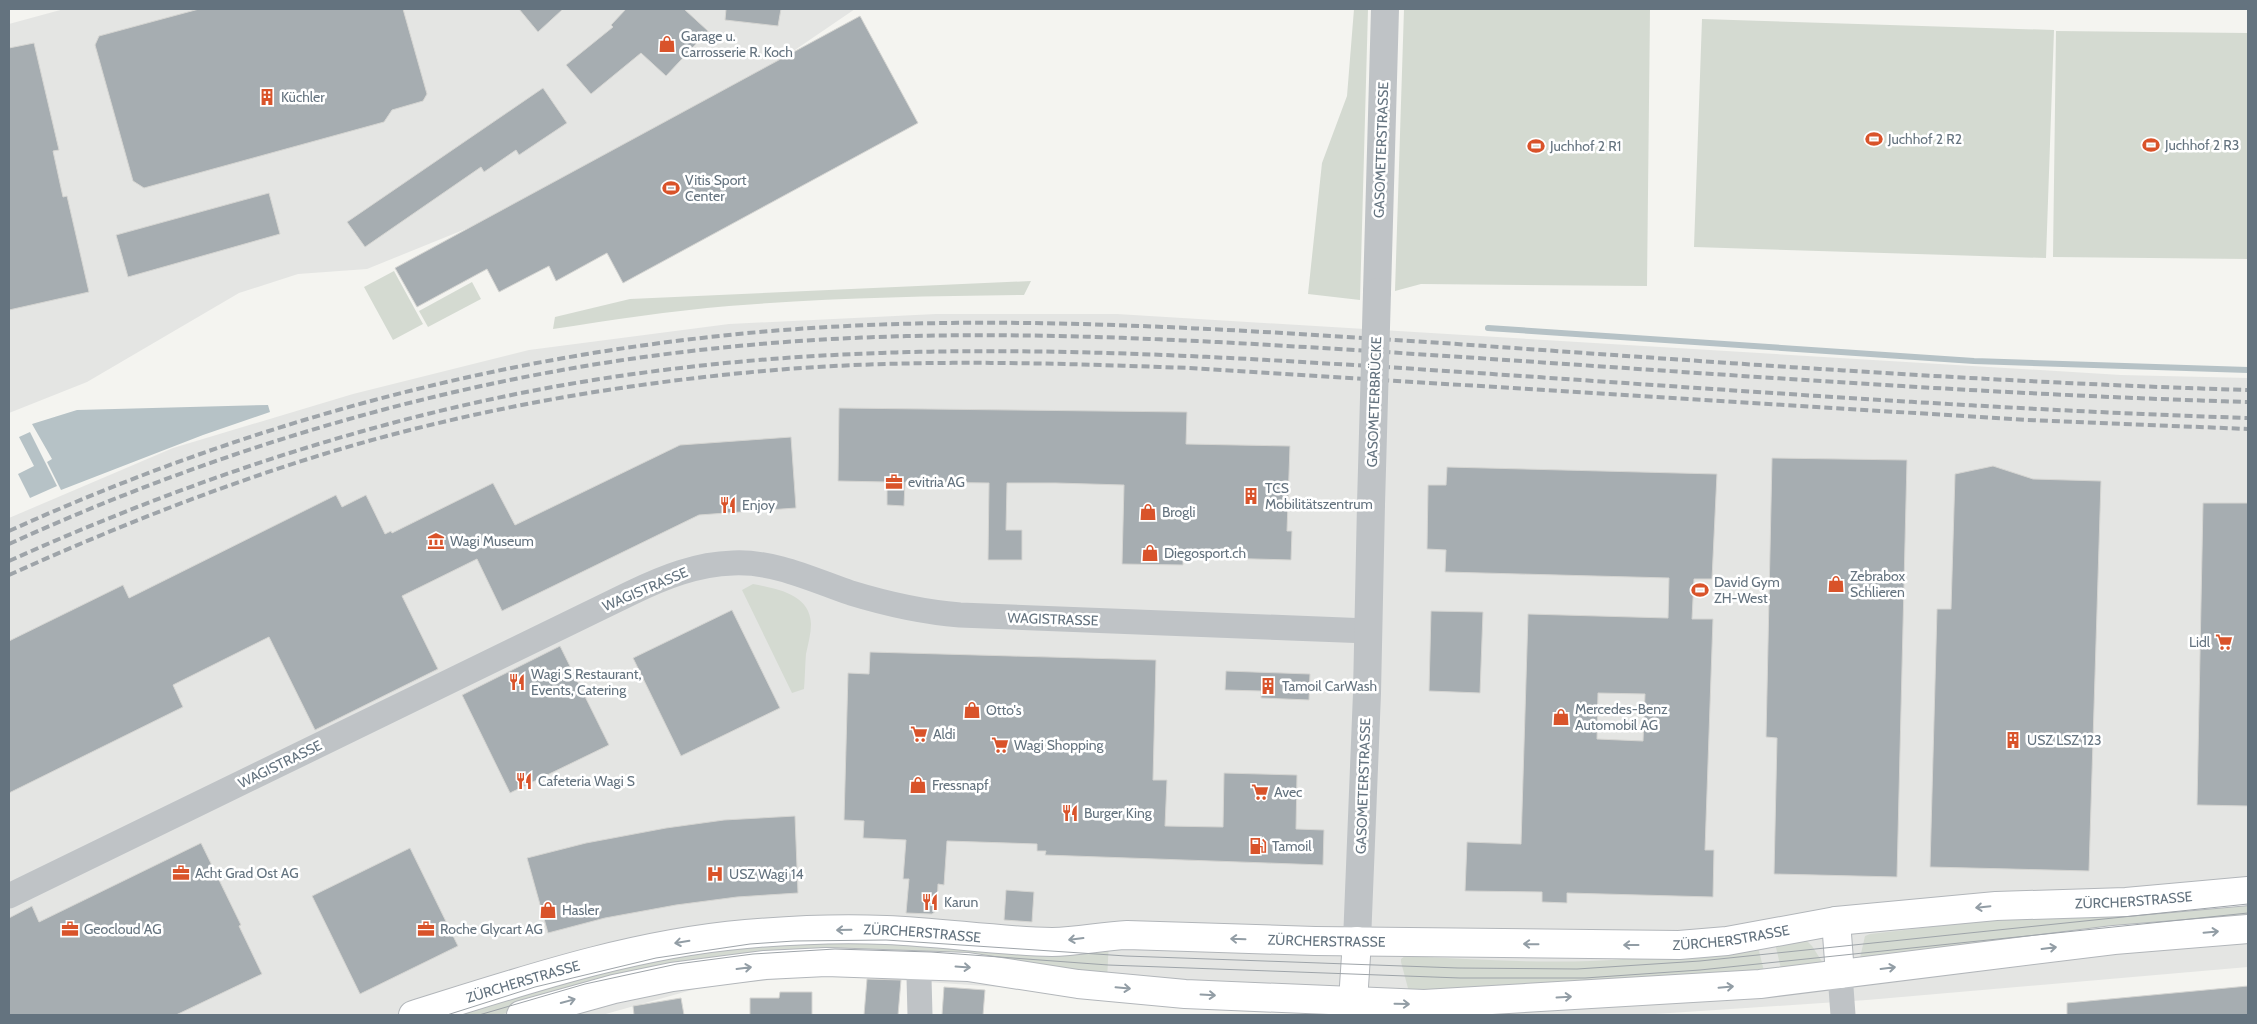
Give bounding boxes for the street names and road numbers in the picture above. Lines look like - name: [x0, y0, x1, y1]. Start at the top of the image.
- street label: GASOMETERSTRASSE: [1370, 81, 1392, 218]
- street label: GASOMETERBRÜCKE: [1363, 336, 1385, 468]
- street label: WAGISTRASSE: [600, 563, 691, 615]
- street label: WAGISTRASSE: [1007, 608, 1099, 630]
- street label: GASOMETERSTRASSE: [1352, 717, 1374, 854]
- street label: WAGISTRASSE: [235, 736, 325, 792]
- street label: ZÜRCHERSTRASSE: [2075, 887, 2193, 913]
- street label: ZÜRCHERSTRASSE: [863, 920, 982, 947]
- street label: ZÜRCHERSTRASSE: [1672, 921, 1791, 954]
- street label: ZÜRCHERSTRASSE: [1267, 930, 1386, 951]
- street label: ZÜRCHERSTRASSE: [464, 956, 582, 1007]

